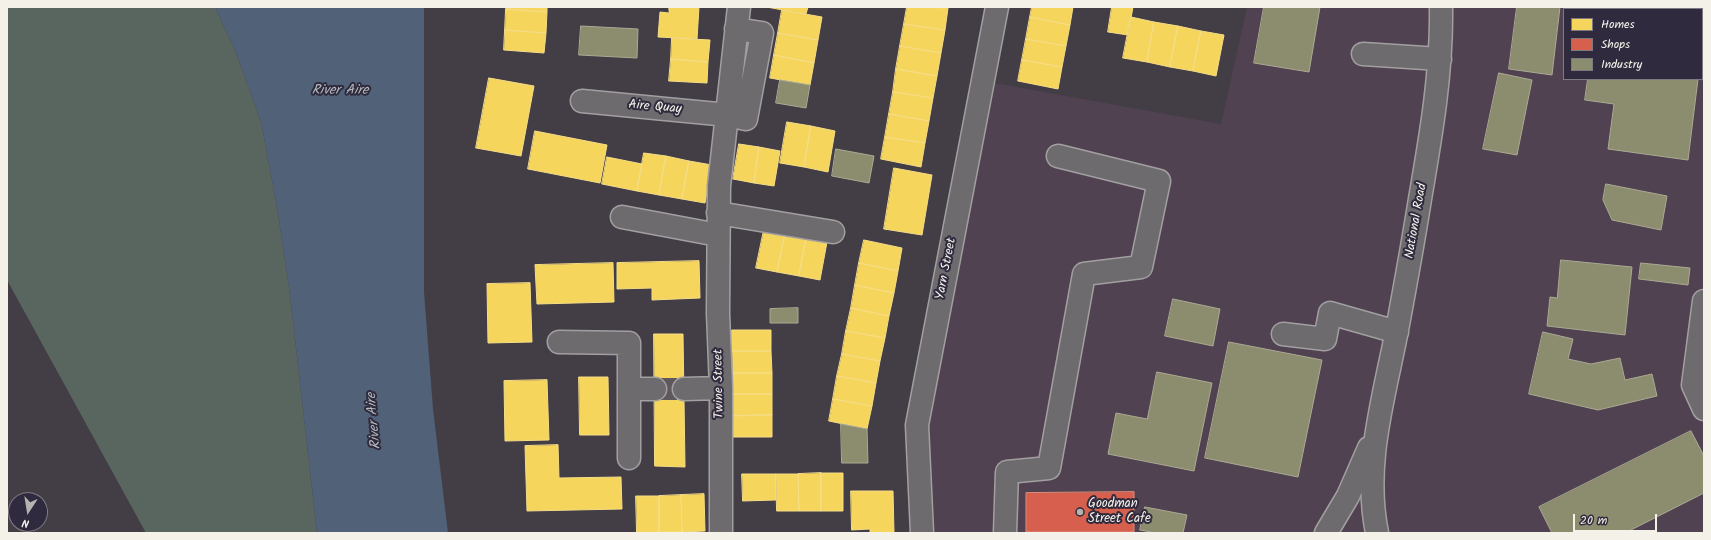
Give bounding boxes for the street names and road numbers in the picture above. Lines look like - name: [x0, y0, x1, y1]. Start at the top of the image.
- street label: Aire Quay: [628, 98, 682, 118]
- street label: National Road: [1403, 182, 1431, 260]
- street label: Yarn Street: [933, 237, 961, 301]
- street label: Twine Street: [712, 349, 728, 419]

